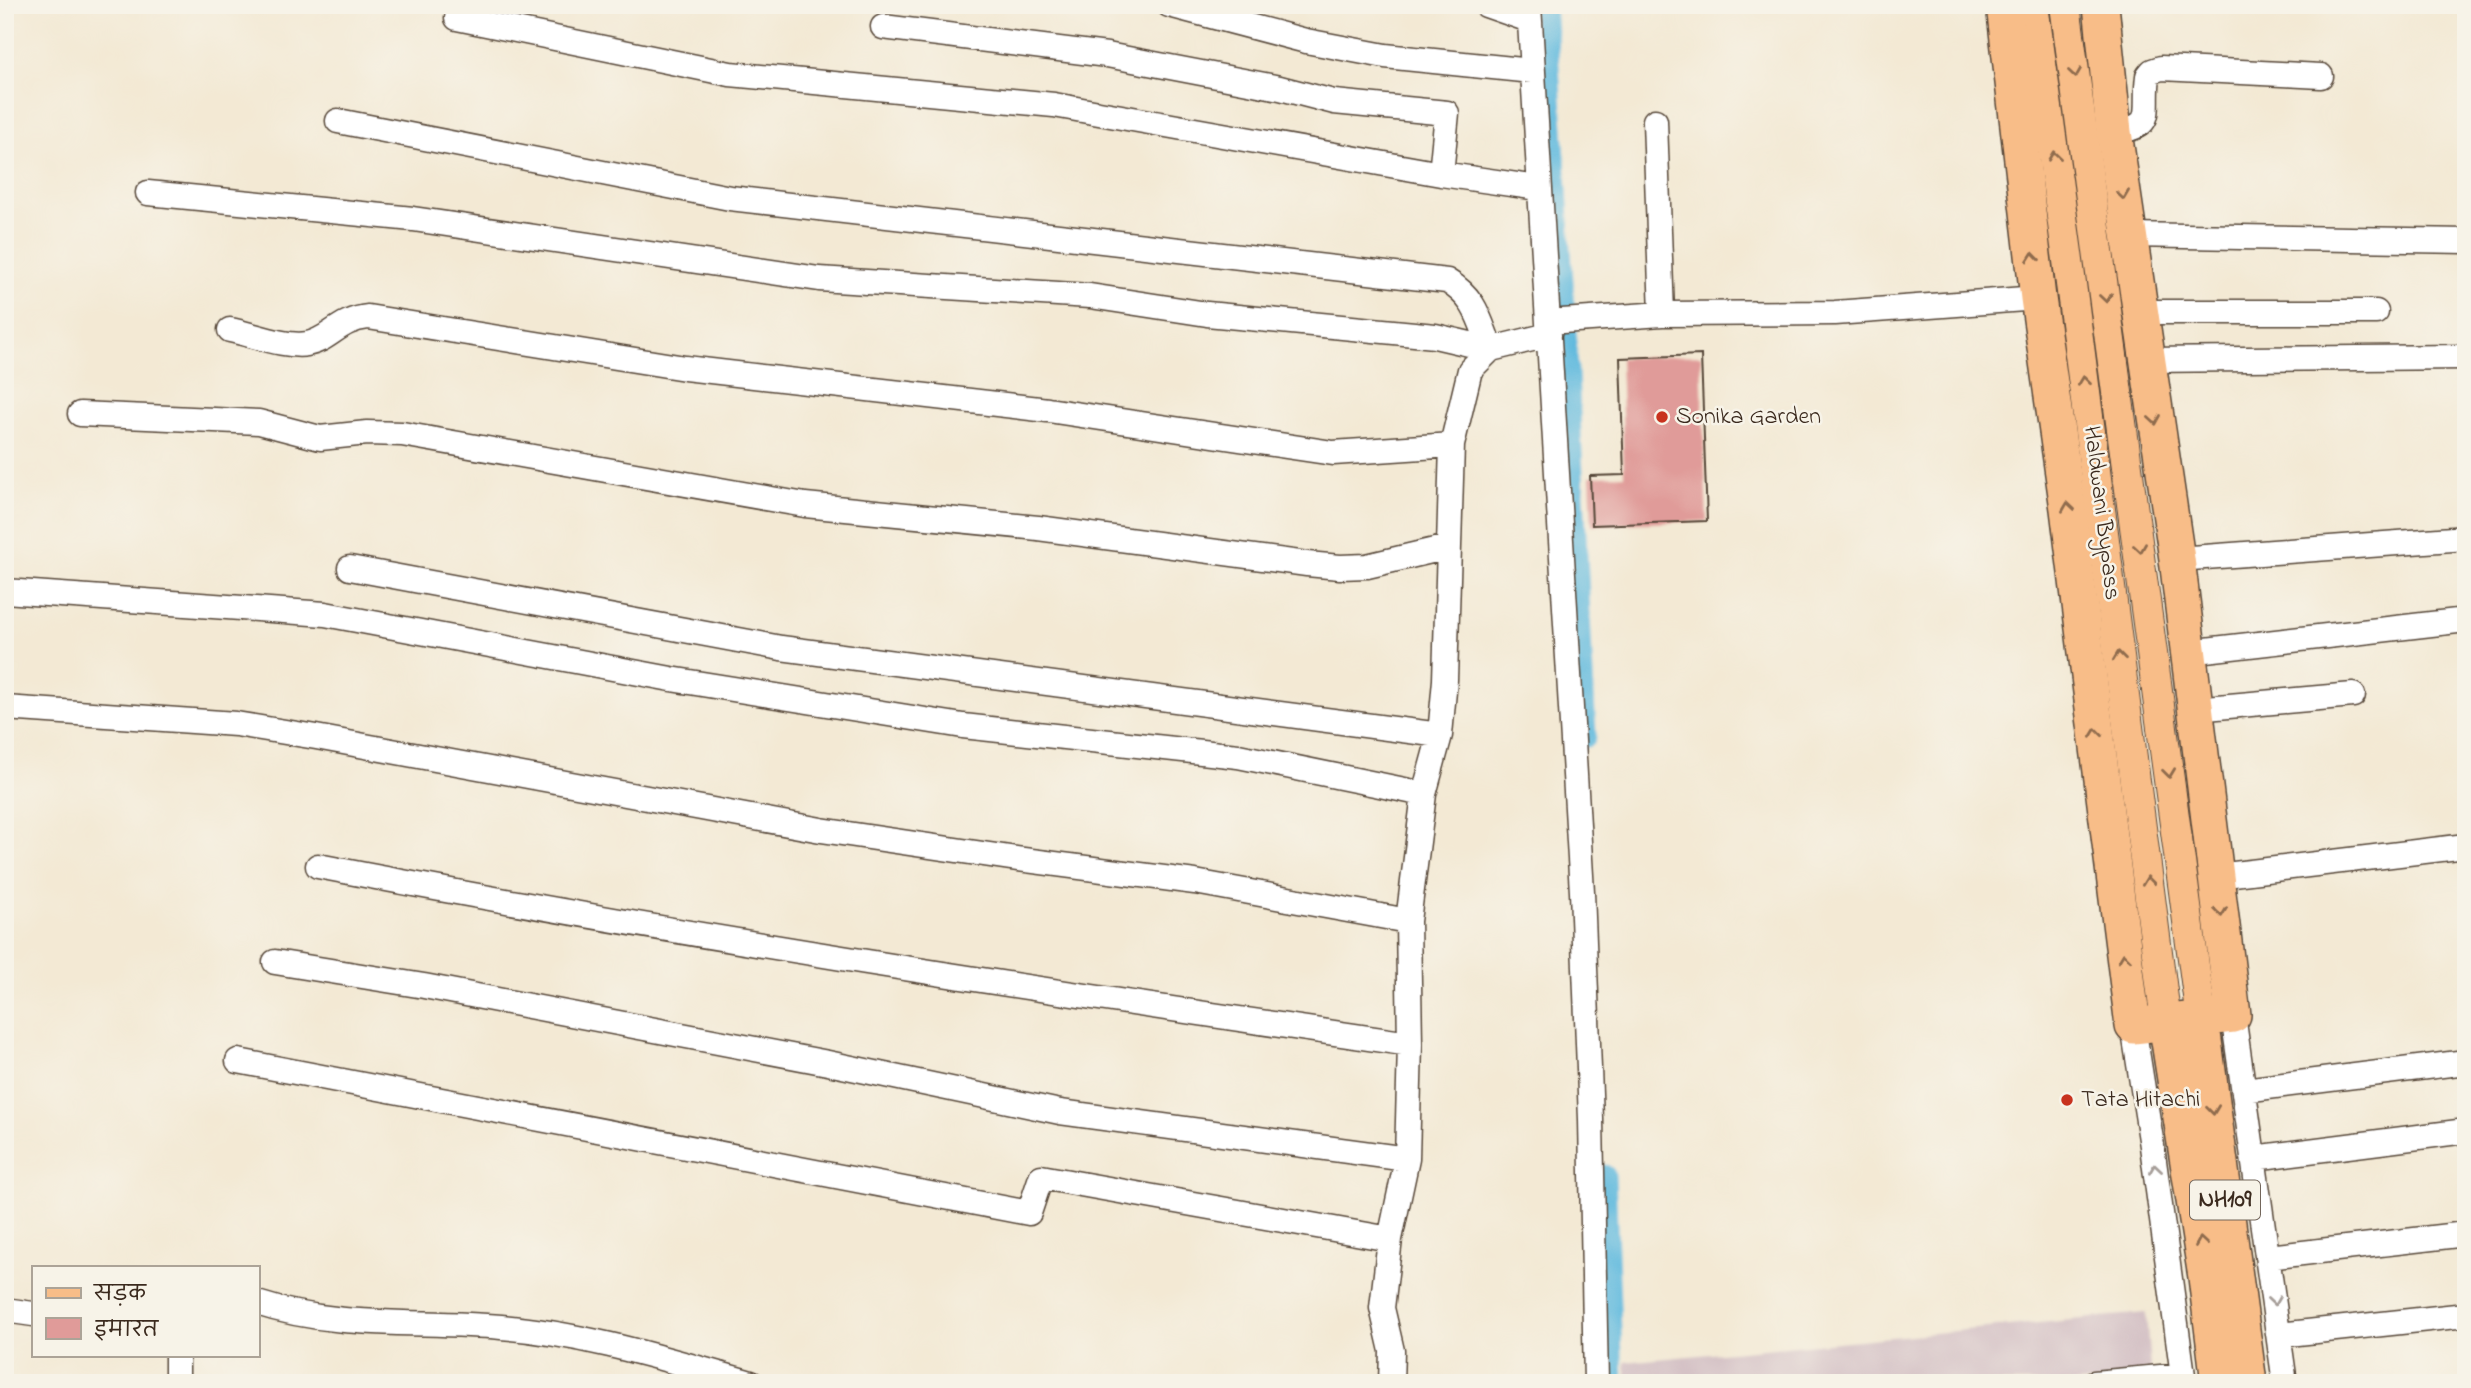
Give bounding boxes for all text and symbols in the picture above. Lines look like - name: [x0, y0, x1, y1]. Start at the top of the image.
- one-way arrow: [2067, 67, 2082, 79]
- one-way arrow: [2047, 150, 2062, 162]
- one-way arrow: [2115, 189, 2130, 201]
- one-way arrow: [2026, 251, 2041, 263]
- one-way arrow: [2098, 292, 2113, 304]
- one-way arrow: [2076, 376, 2091, 387]
- place label: Sonika Garden: [1676, 400, 1821, 435]
- marker: Sonika Garden: [1654, 409, 1670, 425]
- one-way arrow: [2148, 414, 2163, 426]
- street label: Haldwani Bypass: [2072, 424, 2129, 602]
- one-way arrow: [2061, 501, 2076, 513]
- one-way arrow: [2132, 542, 2147, 554]
- one-way arrow: [2112, 650, 2127, 662]
- one-way arrow: [2089, 727, 2104, 738]
- one-way arrow: [2162, 768, 2177, 779]
- one-way arrow: [2141, 875, 2156, 887]
- one-way arrow: [2213, 907, 2228, 918]
- one-way arrow: [2117, 952, 2132, 964]
- place label: Tata Hitachi: [2081, 1083, 2200, 1118]
- marker: Tata Hitachi: [2059, 1092, 2075, 1108]
- one-way arrow: [2205, 1104, 2220, 1116]
- one-way arrow: [2148, 1164, 2163, 1175]
- road number: NH109: [2190, 1180, 2260, 1219]
- one-way arrow: [2194, 1236, 2209, 1248]
- legend: [32, 1266, 259, 1356]
- text: सड़क: [93, 1280, 147, 1310]
- one-way arrow: [2267, 1295, 2282, 1307]
- text: इमारत: [94, 1316, 160, 1346]

